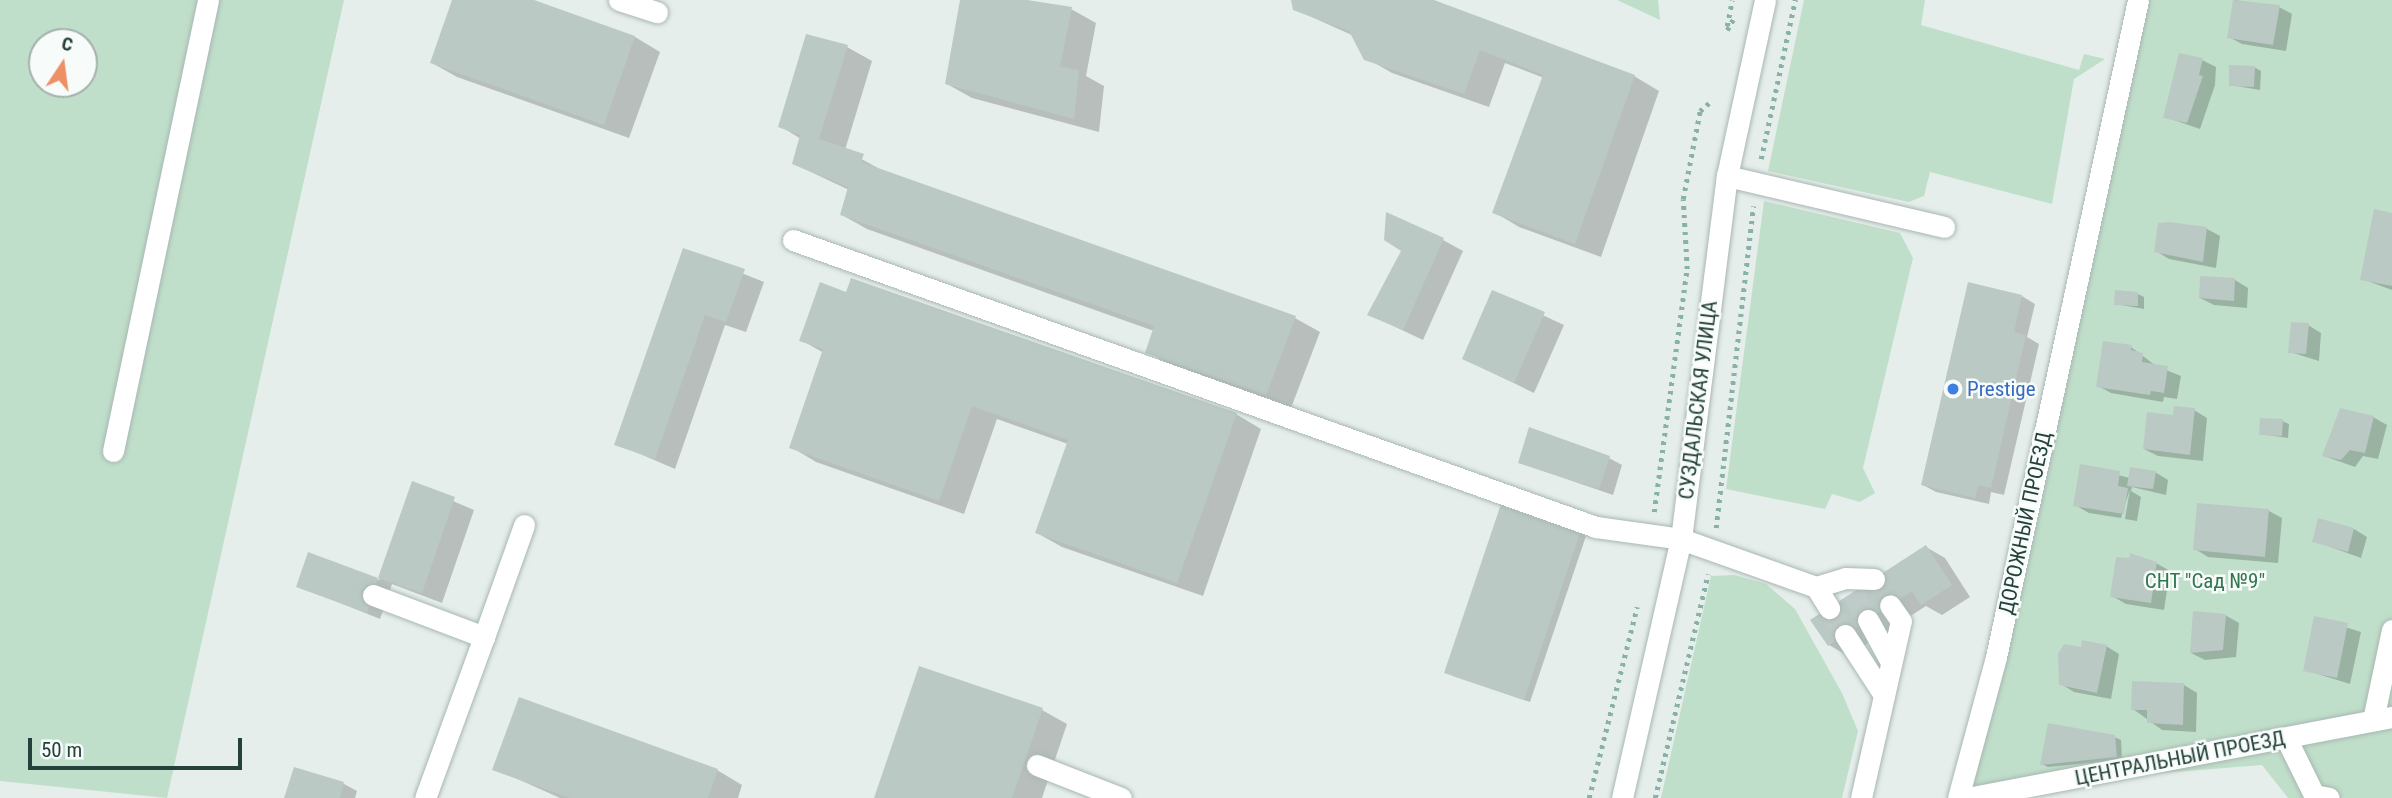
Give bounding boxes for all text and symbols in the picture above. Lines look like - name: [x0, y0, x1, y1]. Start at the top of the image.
- north arrow: [28, 28, 98, 98]
- text: С: [60, 32, 75, 56]
- street label: СУЗДАЛЬСКАЯ УЛИЦА: [1673, 299, 1723, 501]
- place label: Prestige: [1967, 376, 2035, 402]
- marker: Prestige: [1945, 381, 1961, 397]
- street label: ДОРОЖНЫЙ ПРОЕЗД: [1993, 429, 2057, 617]
- park label: СНТ "Сад №9": [2145, 568, 2265, 594]
- scale bar: [32, 724, 245, 768]
- street label: ЦЕНТРАЛЬНЫЙ ПРОЕЗД: [2073, 725, 2287, 791]
- text: 50 m: [41, 738, 82, 762]

